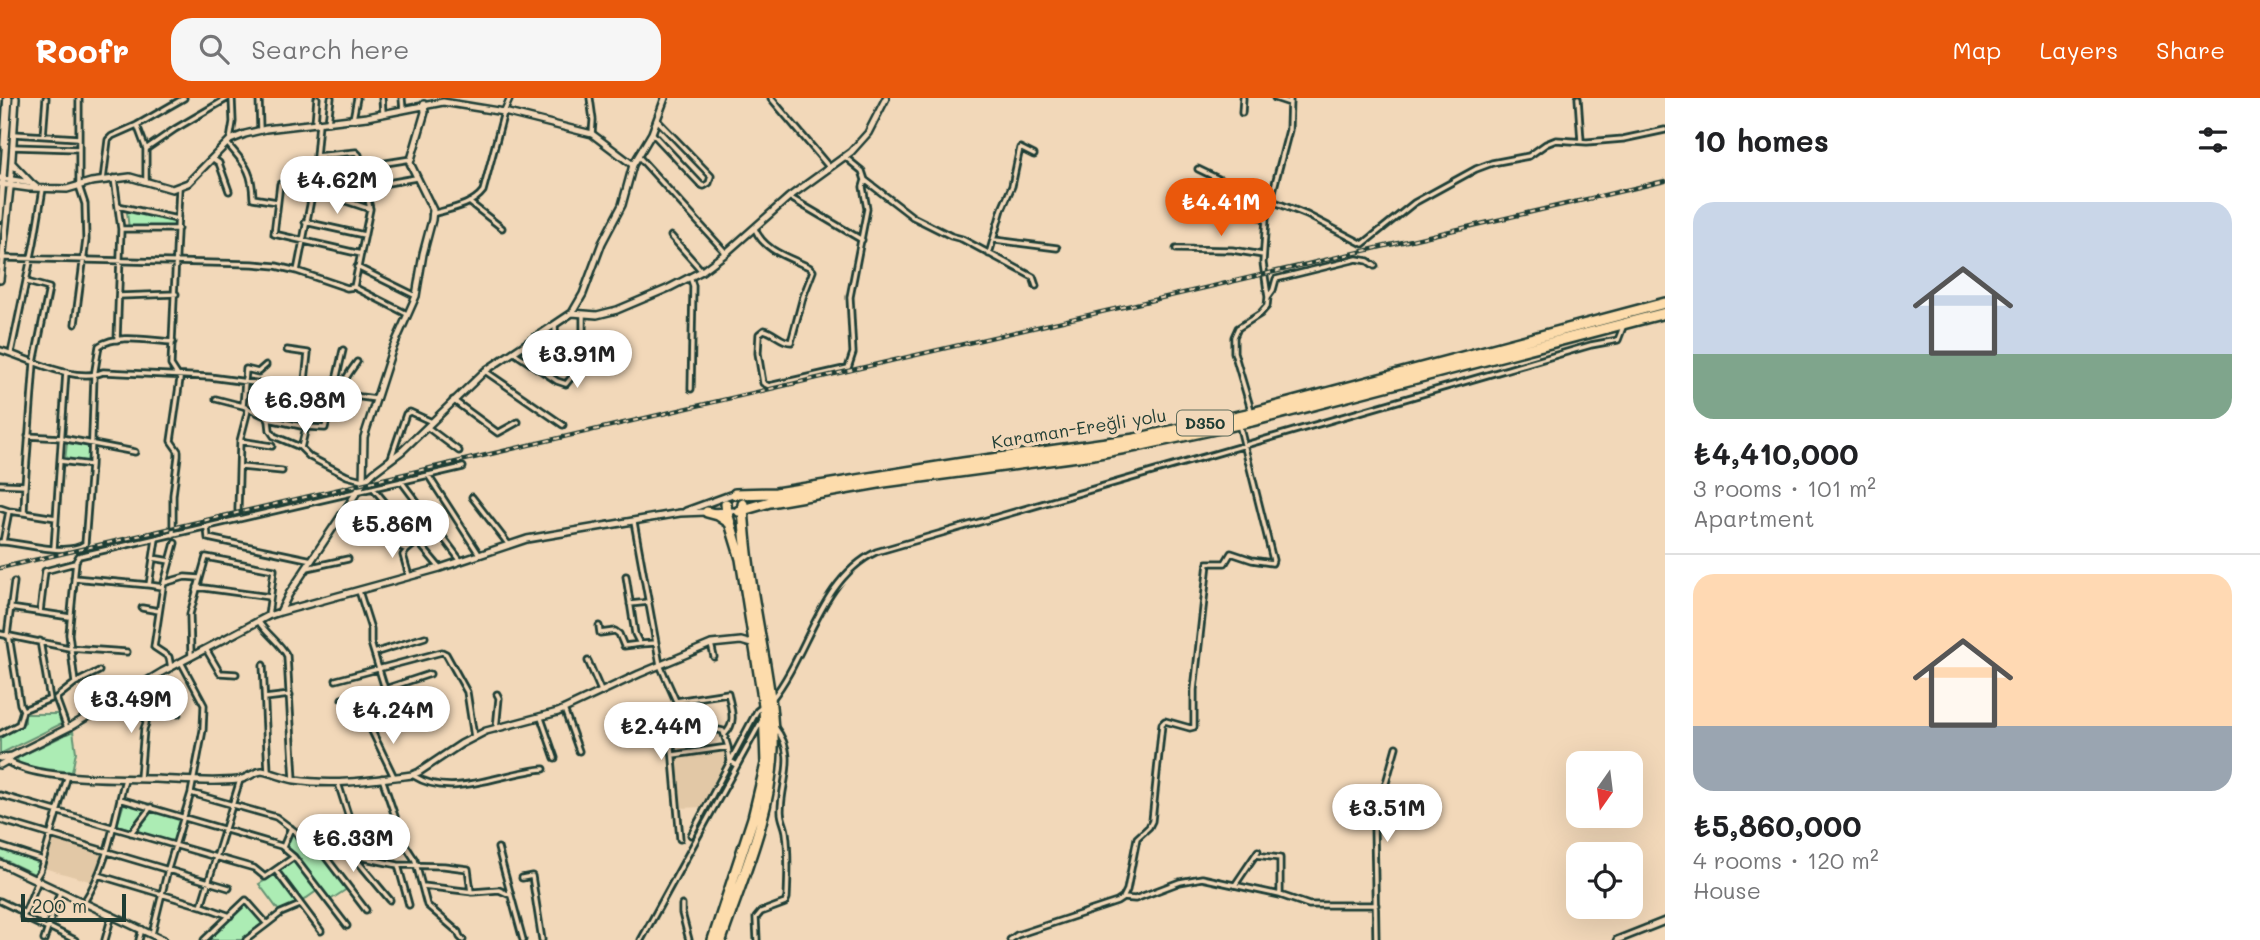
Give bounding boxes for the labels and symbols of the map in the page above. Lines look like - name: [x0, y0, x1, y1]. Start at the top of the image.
- pin: ₺4.62M: [280, 156, 394, 216]
- pin: ₺4.41M: [1164, 178, 1278, 238]
- pin: ₺3.91M: [520, 330, 634, 390]
- pin: ₺6.98M: [248, 376, 362, 436]
- street label: Karaman-Ereğli yolu: [990, 402, 1168, 454]
- road number: D350: [1177, 410, 1233, 436]
- pin: ₺5.86M: [335, 500, 449, 560]
- pin: ₺3.49M: [74, 676, 188, 735]
- pin: ₺4.24M: [336, 686, 450, 746]
- pin: ₺2.44M: [604, 702, 718, 762]
- north arrow: [1566, 751, 1643, 828]
- pin: ₺3.51M: [1330, 784, 1444, 844]
- pin: ₺6.33M: [296, 814, 410, 874]
- scale bar: [21, 891, 126, 923]

